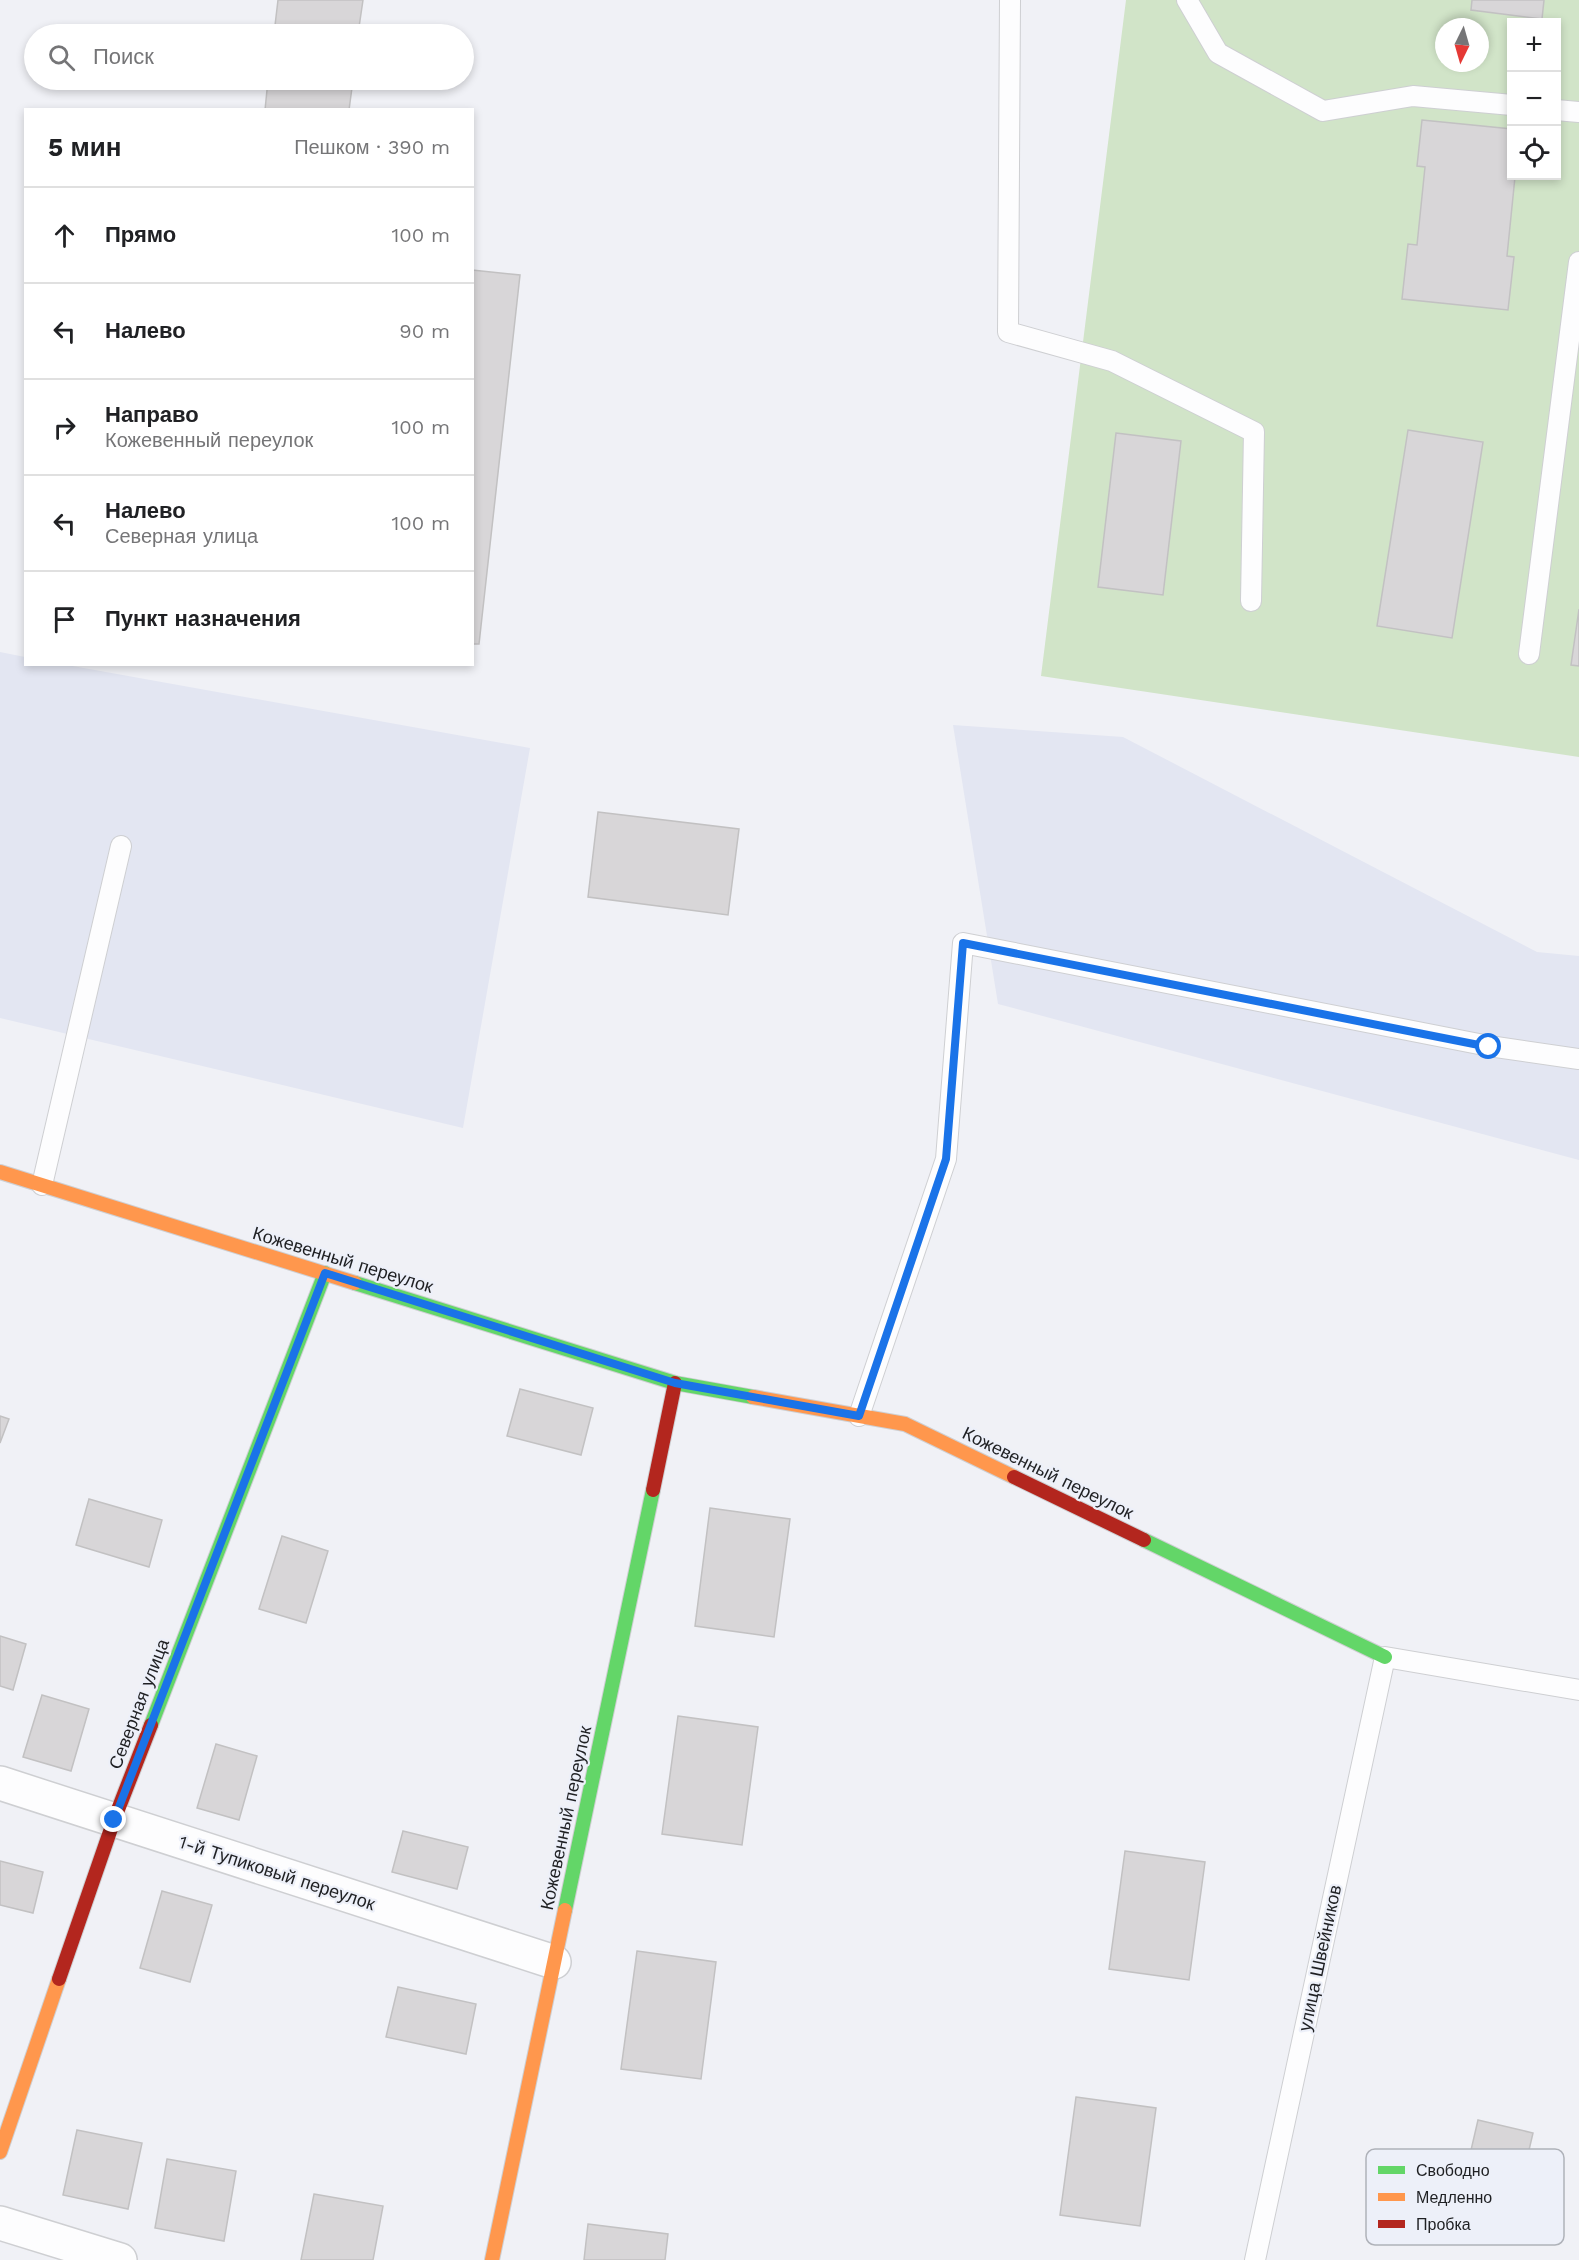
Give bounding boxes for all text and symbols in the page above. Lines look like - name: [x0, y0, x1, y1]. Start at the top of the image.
- north arrow: [1435, 18, 1489, 72]
- map controls: [1507, 18, 1561, 180]
- button: +: [1507, 18, 1561, 72]
- search box: [24, 24, 474, 90]
- icon: search: [45, 41, 78, 74]
- text: Поиск: [93, 44, 154, 69]
- button: −: [1507, 72, 1561, 126]
- button: locate: [1507, 126, 1561, 180]
- text: 5 мин: [48, 132, 122, 162]
- text: Пешком · 390 m: [294, 135, 450, 159]
- icon: ahead: [48, 219, 81, 252]
- text: Прямо: [105, 222, 176, 247]
- text: 100 m: [391, 223, 450, 247]
- icon: left: [48, 315, 81, 348]
- text: Налево: [105, 318, 186, 343]
- text: 90 m: [399, 319, 450, 343]
- text: Направо: [105, 402, 199, 427]
- icon: right: [48, 411, 81, 444]
- text: 100 m: [391, 415, 450, 439]
- text: Кожевенный переулок: [105, 428, 313, 452]
- text: Налево: [105, 498, 186, 523]
- icon: left: [48, 507, 81, 540]
- text: 100 m: [391, 511, 450, 535]
- text: Северная улица: [105, 524, 258, 548]
- icon: arrive: [48, 603, 81, 636]
- text: Пункт назначения: [105, 606, 301, 631]
- route start: [1475, 1033, 1501, 1059]
- street label: Кожевенный переулок: [250, 1222, 436, 1297]
- street label: Кожевенный переулок: [959, 1422, 1137, 1523]
- street label: Северная улица: [104, 1635, 173, 1772]
- street label: Кожевенный переулок: [536, 1724, 595, 1912]
- route end: [100, 1806, 126, 1832]
- street label: 1-й Тупиковый переулок: [177, 1831, 378, 1914]
- street label: улица Швейников: [1294, 1883, 1345, 2033]
- legend: [1366, 2149, 1564, 2245]
- text: Свободно: [1416, 2161, 1490, 2180]
- text: Медленно: [1416, 2188, 1492, 2207]
- text: Пробка: [1416, 2215, 1471, 2234]

